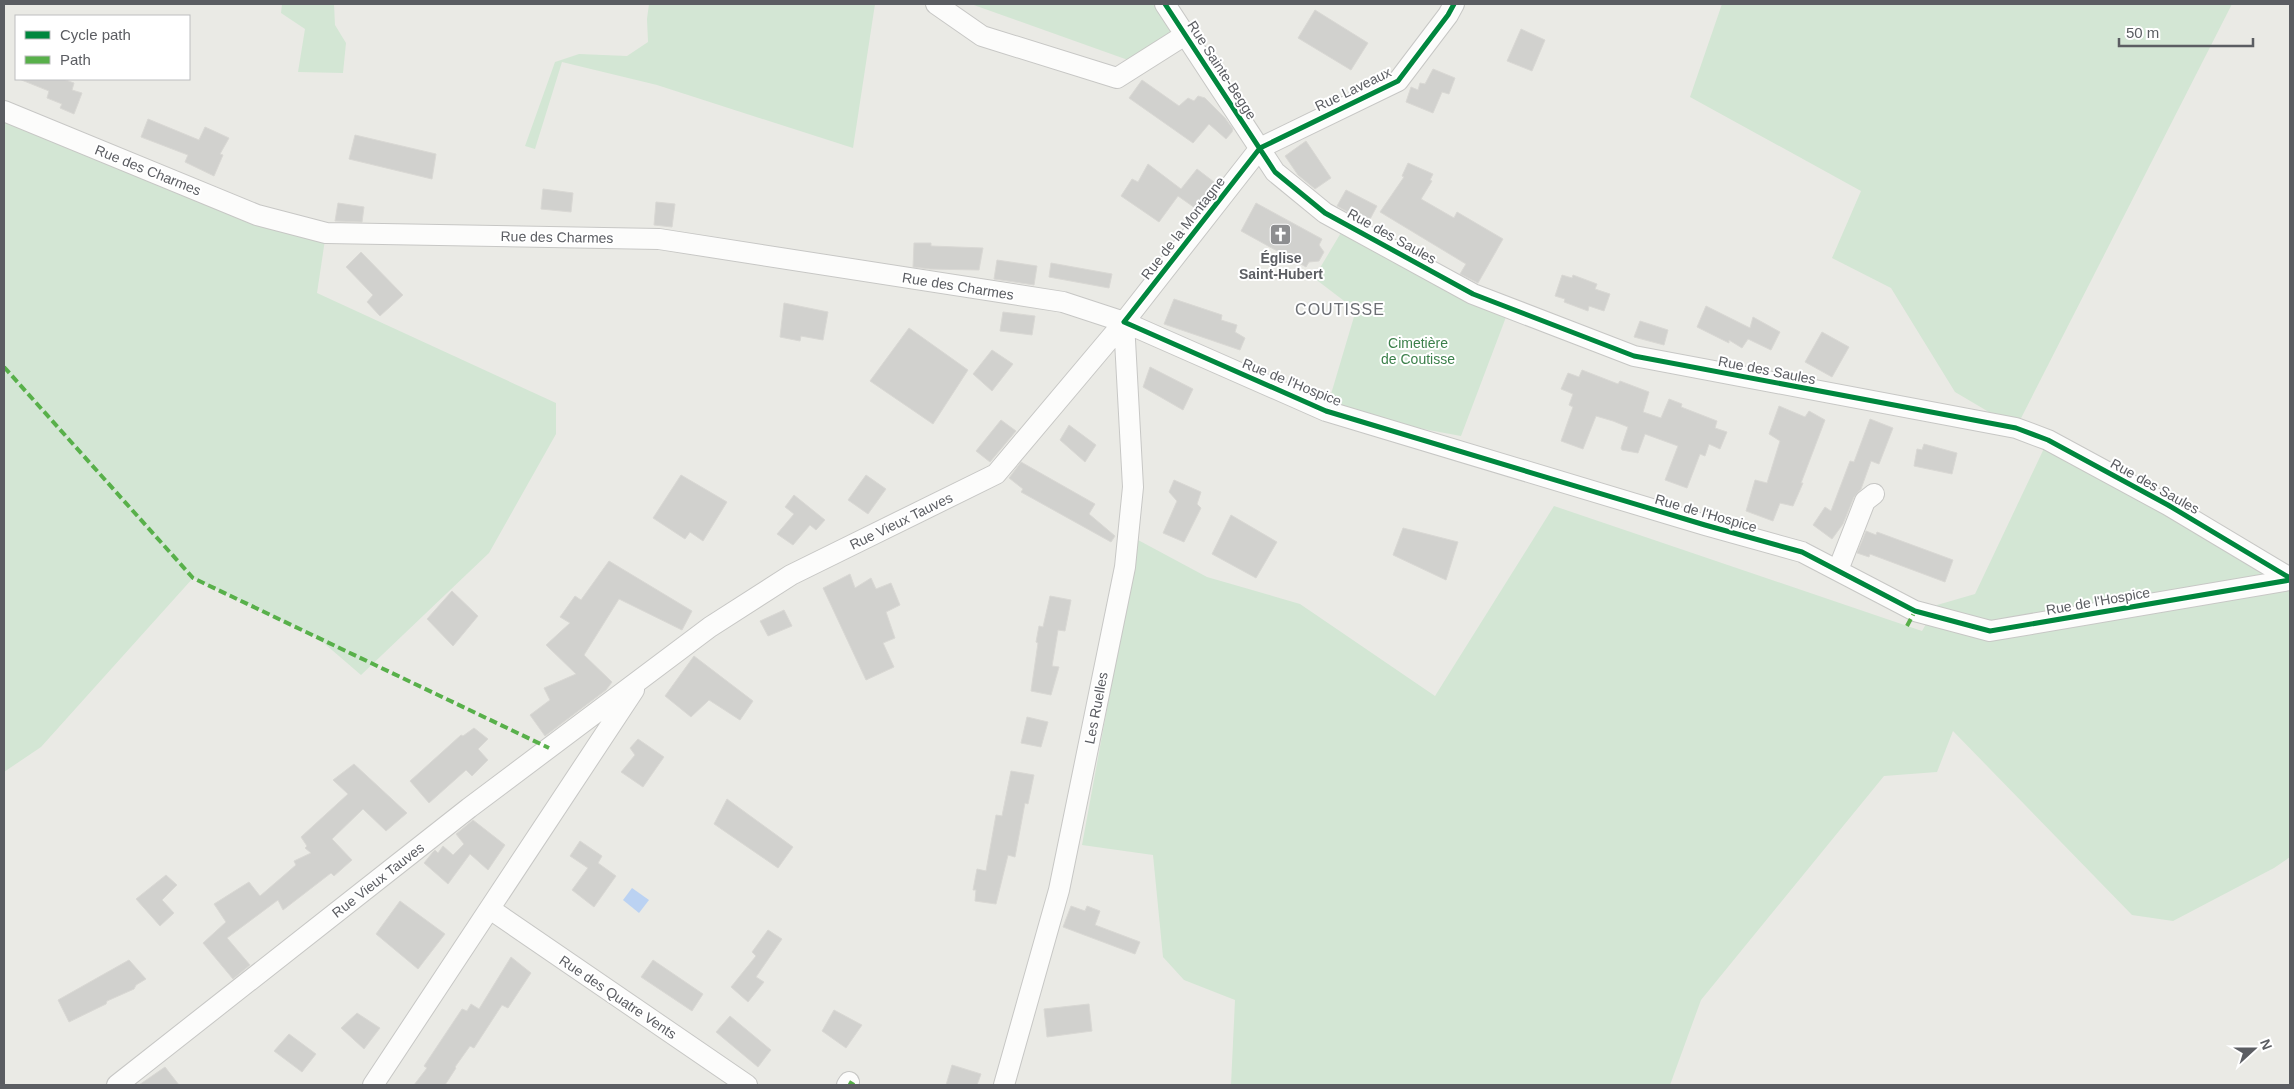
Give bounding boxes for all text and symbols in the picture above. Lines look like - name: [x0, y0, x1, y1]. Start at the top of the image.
- legend: [15, 15, 190, 80]
- scale bar: [2119, 15, 2253, 47]
- street label: Rue Sainte-Begge: [1184, 18, 1260, 123]
- text: 50 m: [2126, 24, 2159, 41]
- text: Cycle path: [60, 26, 131, 43]
- text: Path: [60, 51, 91, 68]
- street label: Rue Laveaux: [1312, 64, 1394, 114]
- street label: Rue des Charmes: [93, 141, 203, 199]
- street label: Rue de la Montagne: [1138, 173, 1228, 283]
- street label: Rue des Saules: [1345, 205, 1439, 267]
- church icon: Église Saint-Hubert: [1269, 223, 1293, 247]
- street label: Rue des Charmes: [500, 228, 614, 246]
- place label: Église Saint-Hubert: [1239, 250, 1323, 282]
- street label: Rue des Charmes: [901, 269, 1015, 303]
- district label: COUTISSE: [1295, 301, 1385, 318]
- park label: Cimetière de Coutisse: [1381, 335, 1455, 367]
- street label: Rue des Saules: [1717, 353, 1817, 387]
- street label: Rue de l'Hospice: [1240, 355, 1344, 409]
- street label: Rue des Saules: [2108, 455, 2202, 517]
- street label: Rue Vieux Tauves: [847, 489, 955, 553]
- street label: Rue de l'Hospice: [1653, 491, 1759, 535]
- street label: Rue de l'Hospice: [2045, 584, 2151, 618]
- street label: Les Ruelles: [1081, 671, 1111, 745]
- street label: Rue Vieux Tauves: [329, 839, 427, 921]
- street label: Rue des Quatre Vents: [556, 952, 680, 1042]
- north arrow: [2229, 1024, 2279, 1074]
- text: N: [2257, 1037, 2275, 1052]

